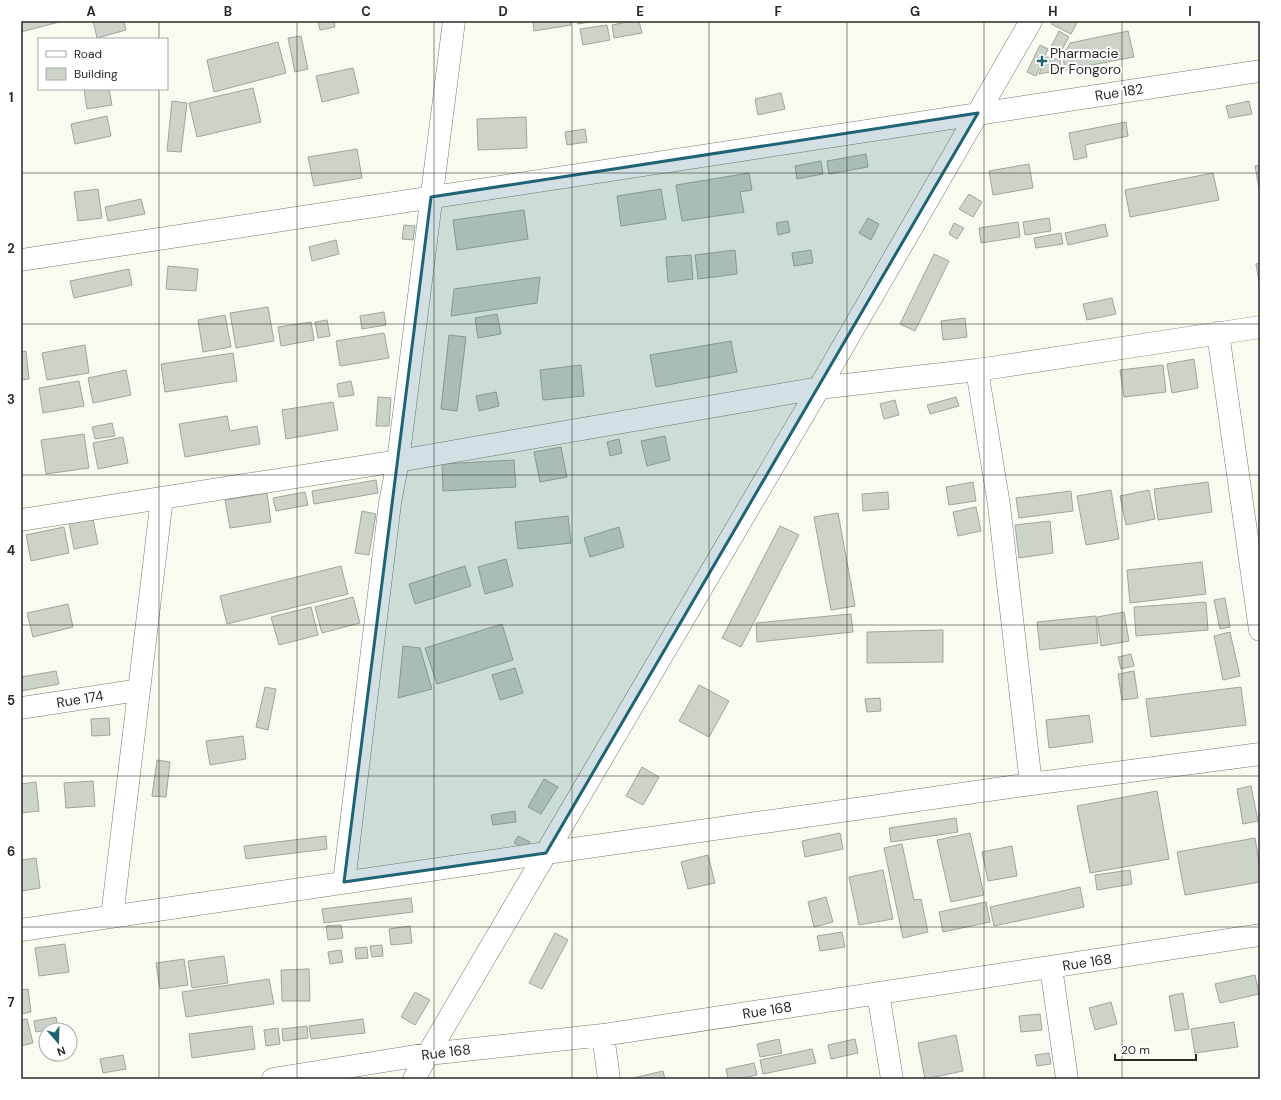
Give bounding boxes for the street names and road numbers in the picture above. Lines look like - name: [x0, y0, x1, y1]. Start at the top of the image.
- street label: Rue 182: [1094, 79, 1144, 105]
- street label: Rue 174: [55, 686, 105, 712]
- street label: Rue 168: [1061, 949, 1113, 975]
- street label: Rue 168: [741, 997, 793, 1023]
- street label: Rue 168: [420, 1040, 472, 1064]

